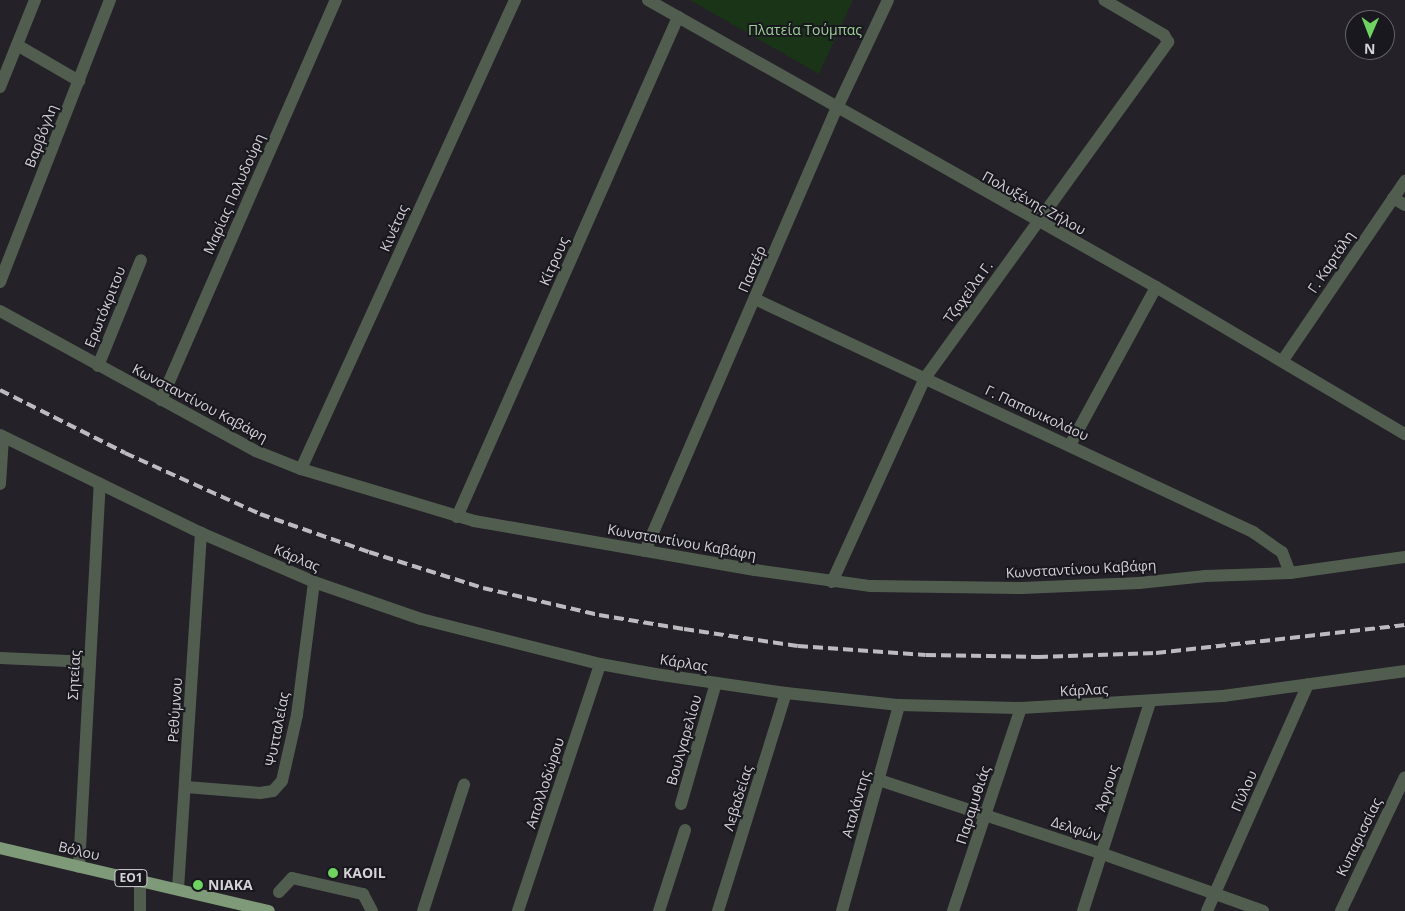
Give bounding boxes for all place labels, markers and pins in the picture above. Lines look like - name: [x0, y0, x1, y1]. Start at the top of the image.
- place label: KAOIL: [343, 865, 386, 881]
- marker: KAOIL: [327, 867, 339, 879]
- place label: ΝΙΑΚΑ: [208, 877, 253, 893]
- marker: ΝΙΑΚΑ: [192, 879, 204, 891]

